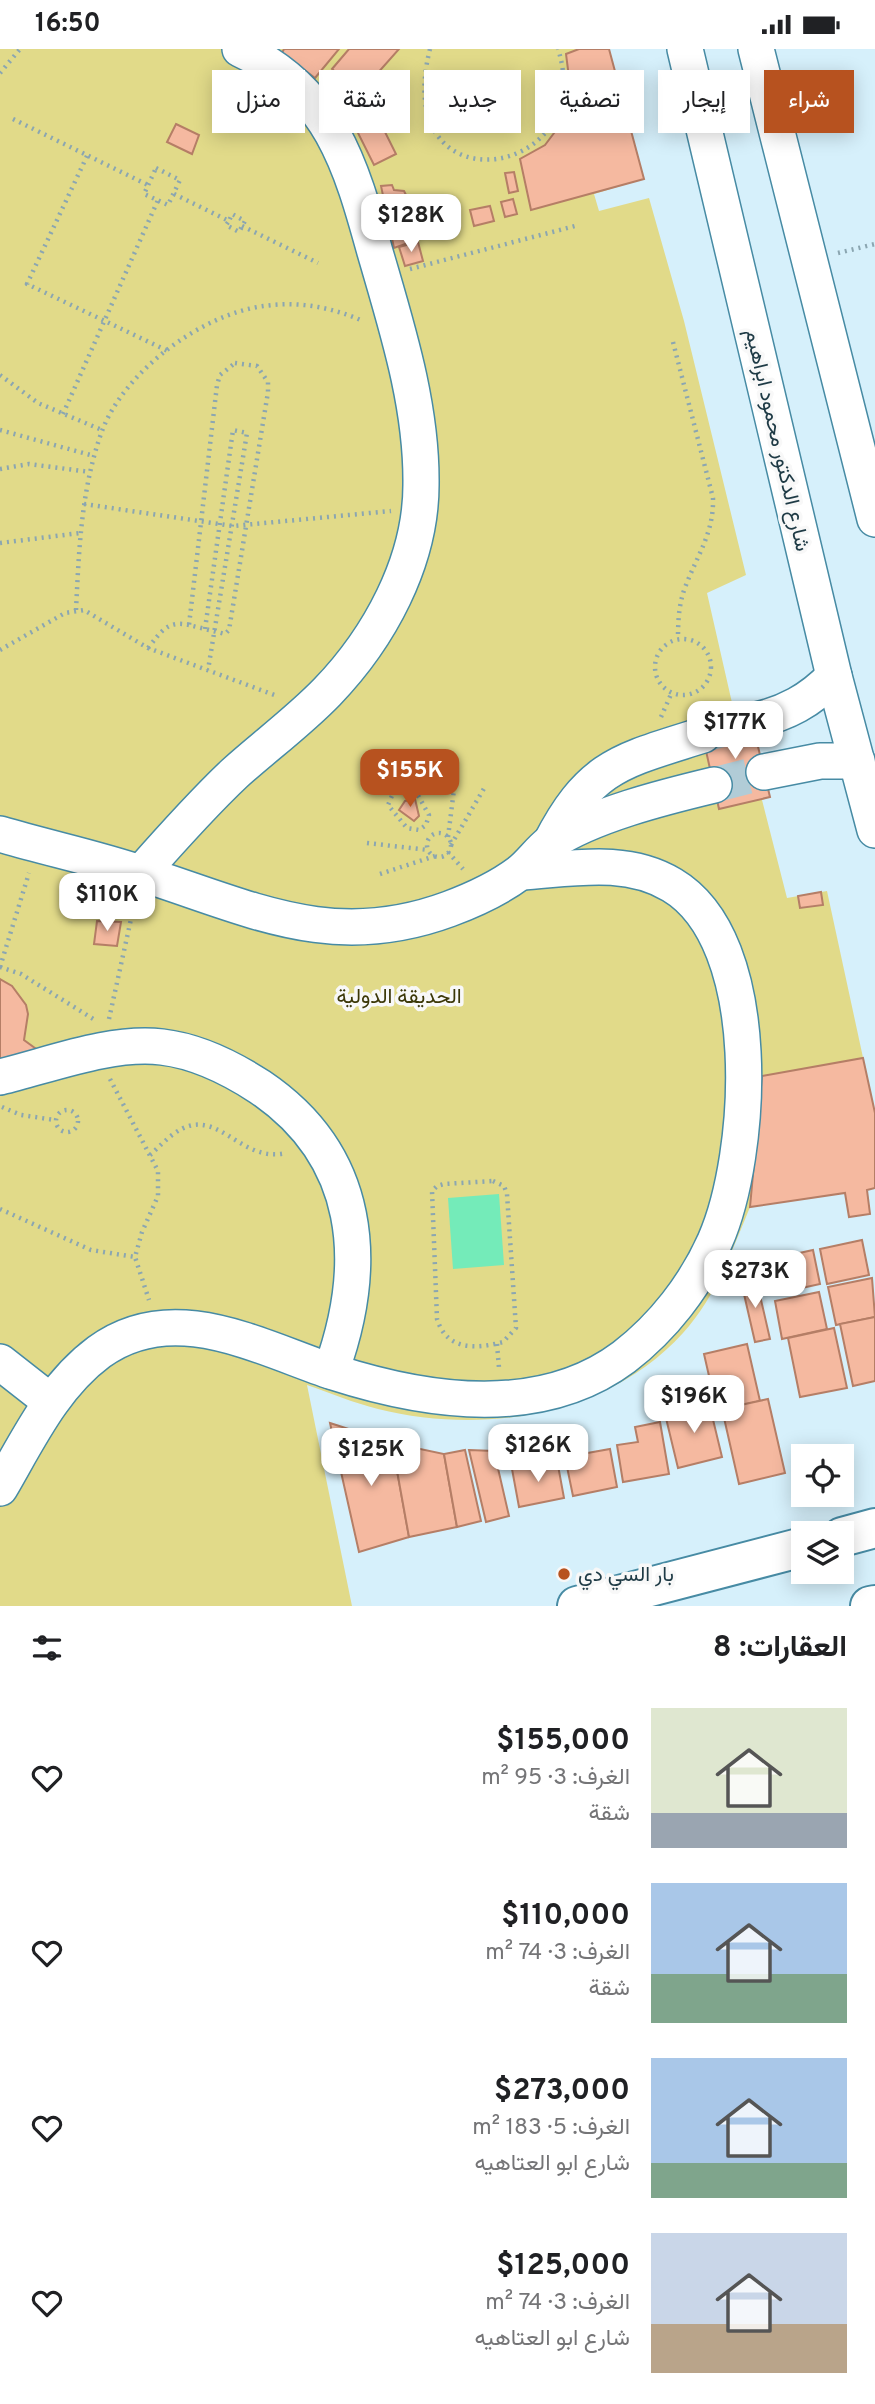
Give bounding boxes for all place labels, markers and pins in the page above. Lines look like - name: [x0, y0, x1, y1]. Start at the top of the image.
- pin: $128K: [362, 195, 460, 254]
- pin: $177K: [686, 701, 784, 761]
- pin: $155K: [361, 749, 459, 809]
- pin: $110K: [58, 873, 156, 933]
- pin: $273K: [706, 1251, 804, 1310]
- pin: $196K: [645, 1375, 743, 1435]
- pin: $126K: [489, 1425, 587, 1484]
- pin: $125K: [322, 1429, 420, 1488]
- place label: بار السي دي: [578, 1562, 674, 1591]
- marker: بار السي دي: [556, 1566, 572, 1582]

